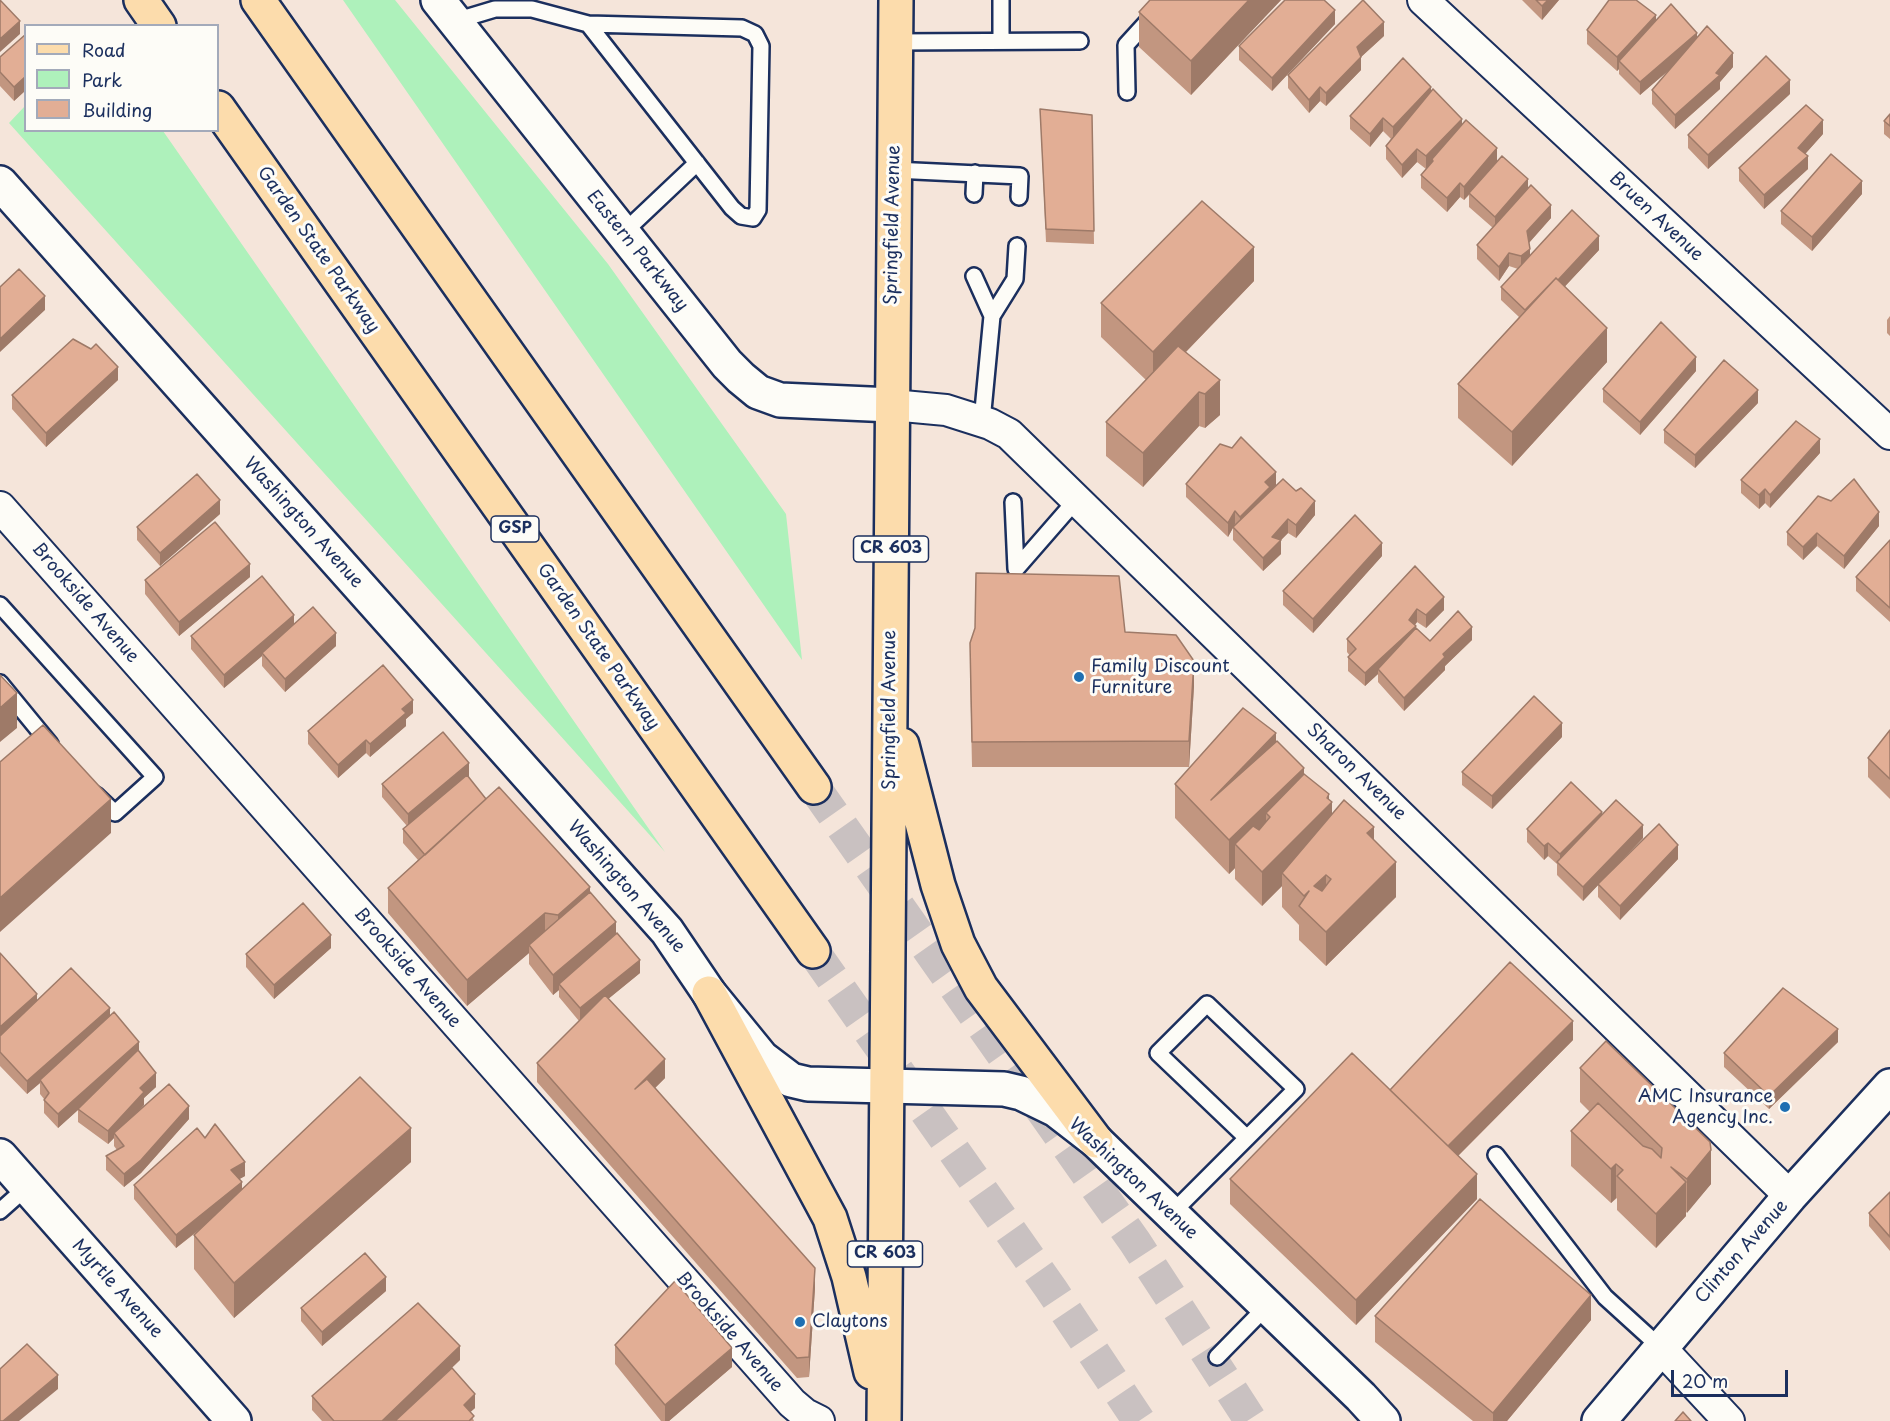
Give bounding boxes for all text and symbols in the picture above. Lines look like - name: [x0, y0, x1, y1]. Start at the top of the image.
- legend: [24, 24, 219, 132]
- text: Road: [82, 36, 126, 63]
- text: Park: [82, 66, 122, 93]
- text: Building: [82, 96, 152, 123]
- street label: Springfield Avenue: [881, 145, 905, 305]
- street label: Garden State Parkway: [252, 163, 384, 337]
- street label: Bruen Avenue: [1605, 168, 1707, 266]
- street label: Eastern Parkway: [582, 186, 692, 316]
- street label: Washington Avenue: [239, 453, 367, 593]
- road number: GSP: [491, 516, 539, 542]
- road number: CR 603: [854, 536, 928, 562]
- street label: Brookside Avenue: [27, 538, 143, 668]
- street label: Garden State Parkway: [532, 560, 664, 734]
- street label: Springfield Avenue: [879, 630, 901, 790]
- place label: Family Discount Furniture: [1091, 656, 1230, 698]
- marker: Family Discount Furniture: [1072, 670, 1086, 684]
- street label: Sharon Avenue: [1302, 719, 1410, 825]
- street label: Washington Avenue: [563, 816, 689, 958]
- street label: Brookside Avenue: [349, 903, 465, 1033]
- place label: AMC Insurance Agency Inc.: [1638, 1086, 1773, 1128]
- marker: AMC Insurance Agency Inc.: [1778, 1100, 1792, 1114]
- street label: Washington Avenue: [1064, 1114, 1202, 1244]
- street label: Clinton Avenue: [1691, 1196, 1793, 1308]
- street label: Myrtle Avenue: [67, 1235, 167, 1343]
- road number: CR 603: [848, 1241, 922, 1267]
- street label: Brookside Avenue: [671, 1267, 787, 1397]
- place label: Claytons: [812, 1311, 888, 1333]
- marker: Claytons: [793, 1315, 807, 1329]
- scale bar: [1674, 1358, 1791, 1396]
- text: 20 m: [1682, 1367, 1728, 1394]

